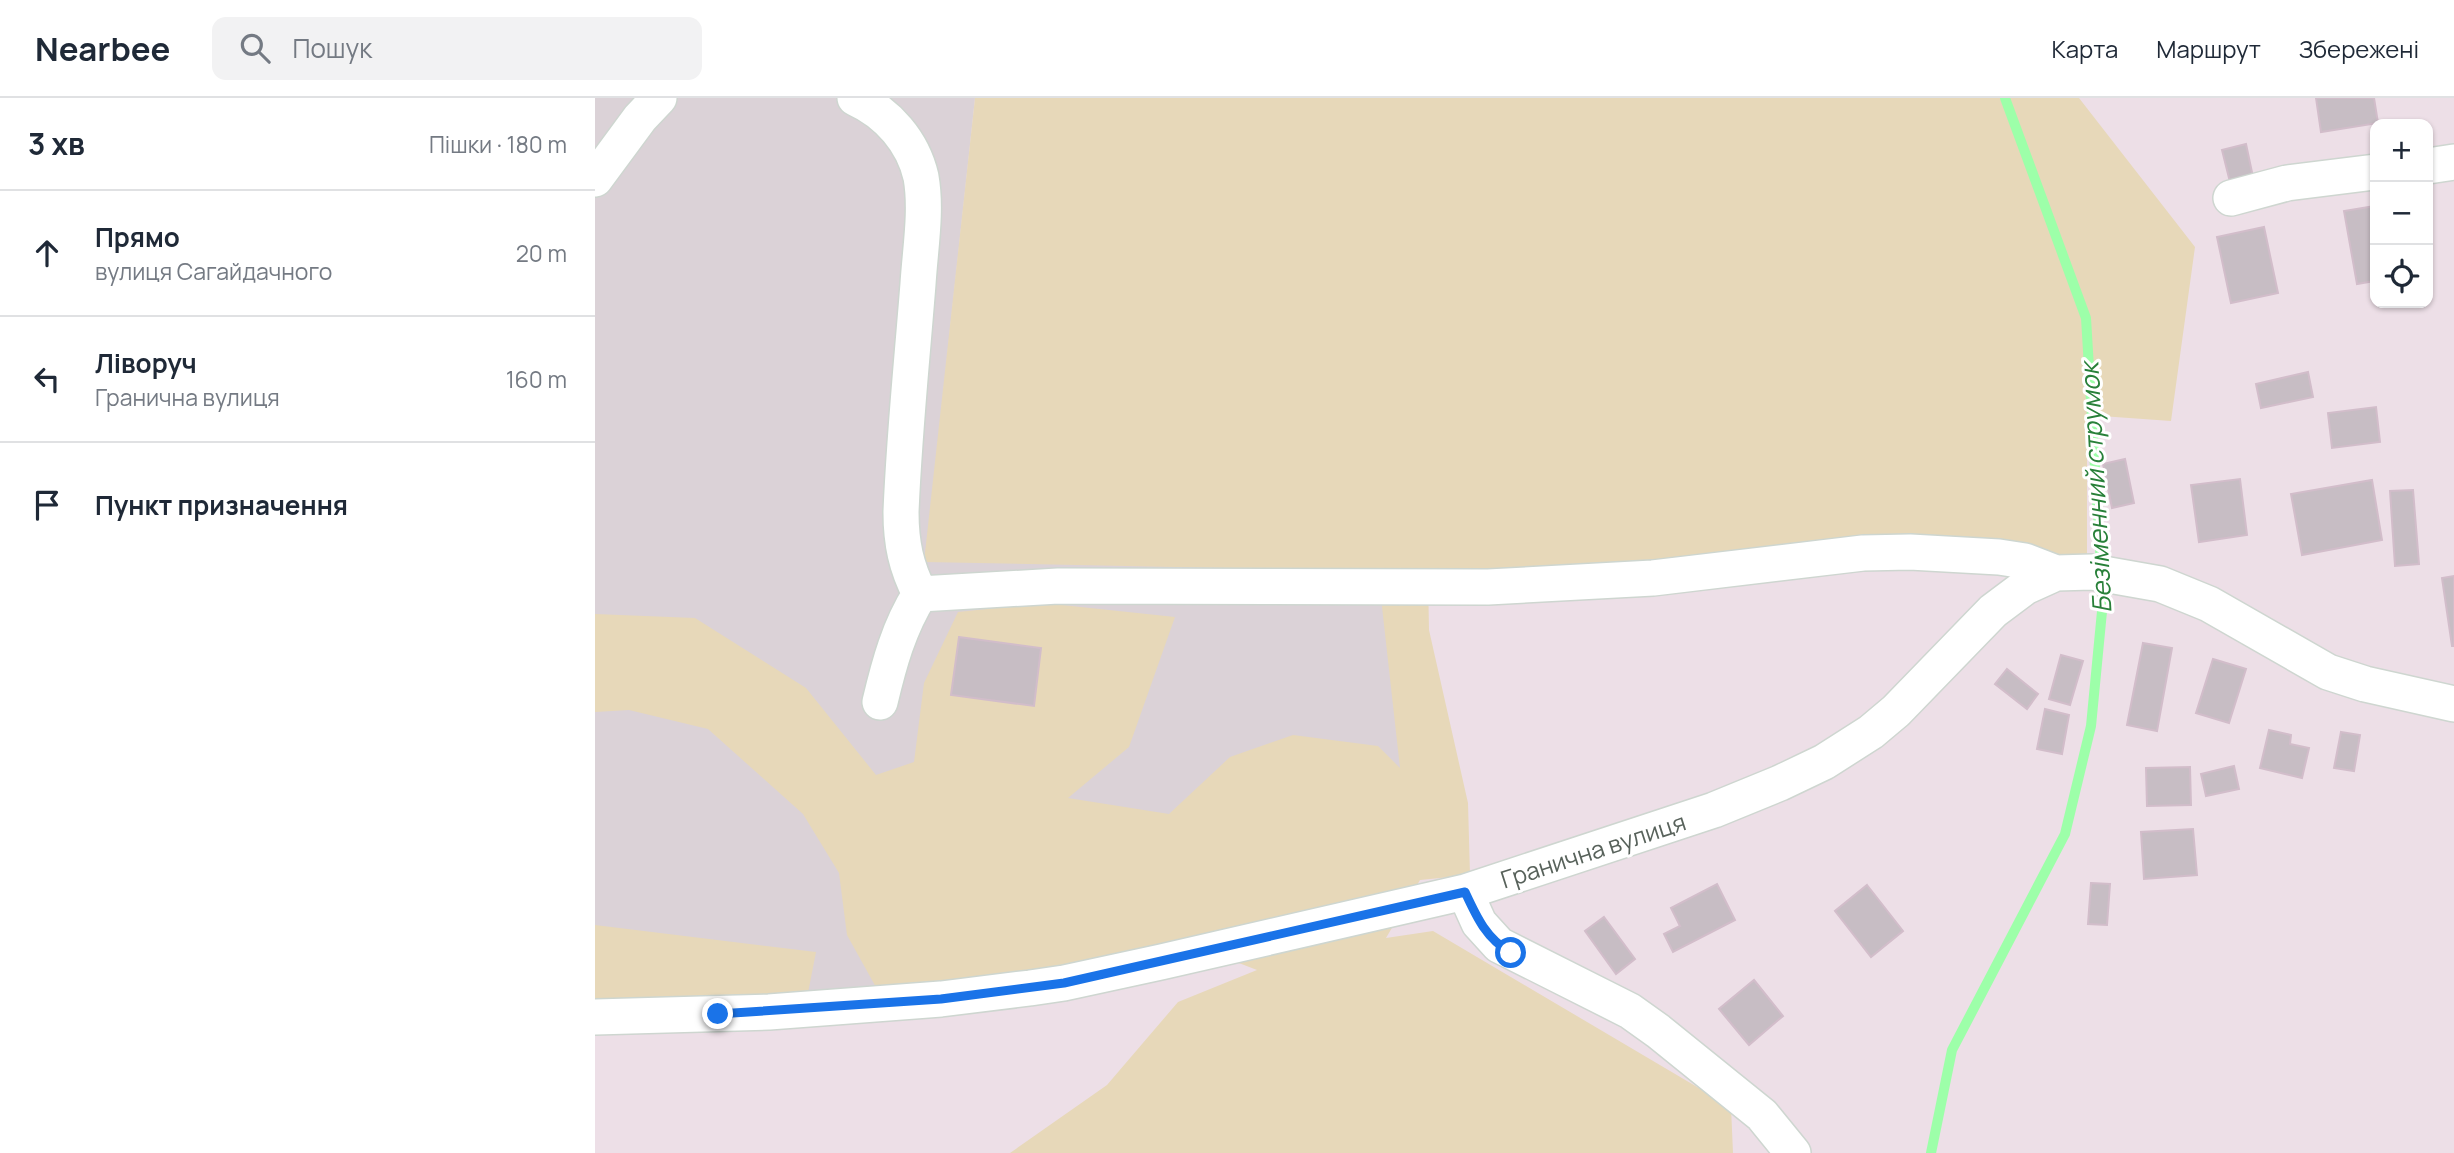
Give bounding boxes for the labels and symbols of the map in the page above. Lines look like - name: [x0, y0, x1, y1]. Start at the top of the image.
- water label: Безіменний струмок: [2070, 358, 2120, 614]
- street label: Гранична вулиця: [1496, 805, 1690, 895]
- route start: [1495, 937, 1526, 968]
- route end: [702, 998, 733, 1029]

